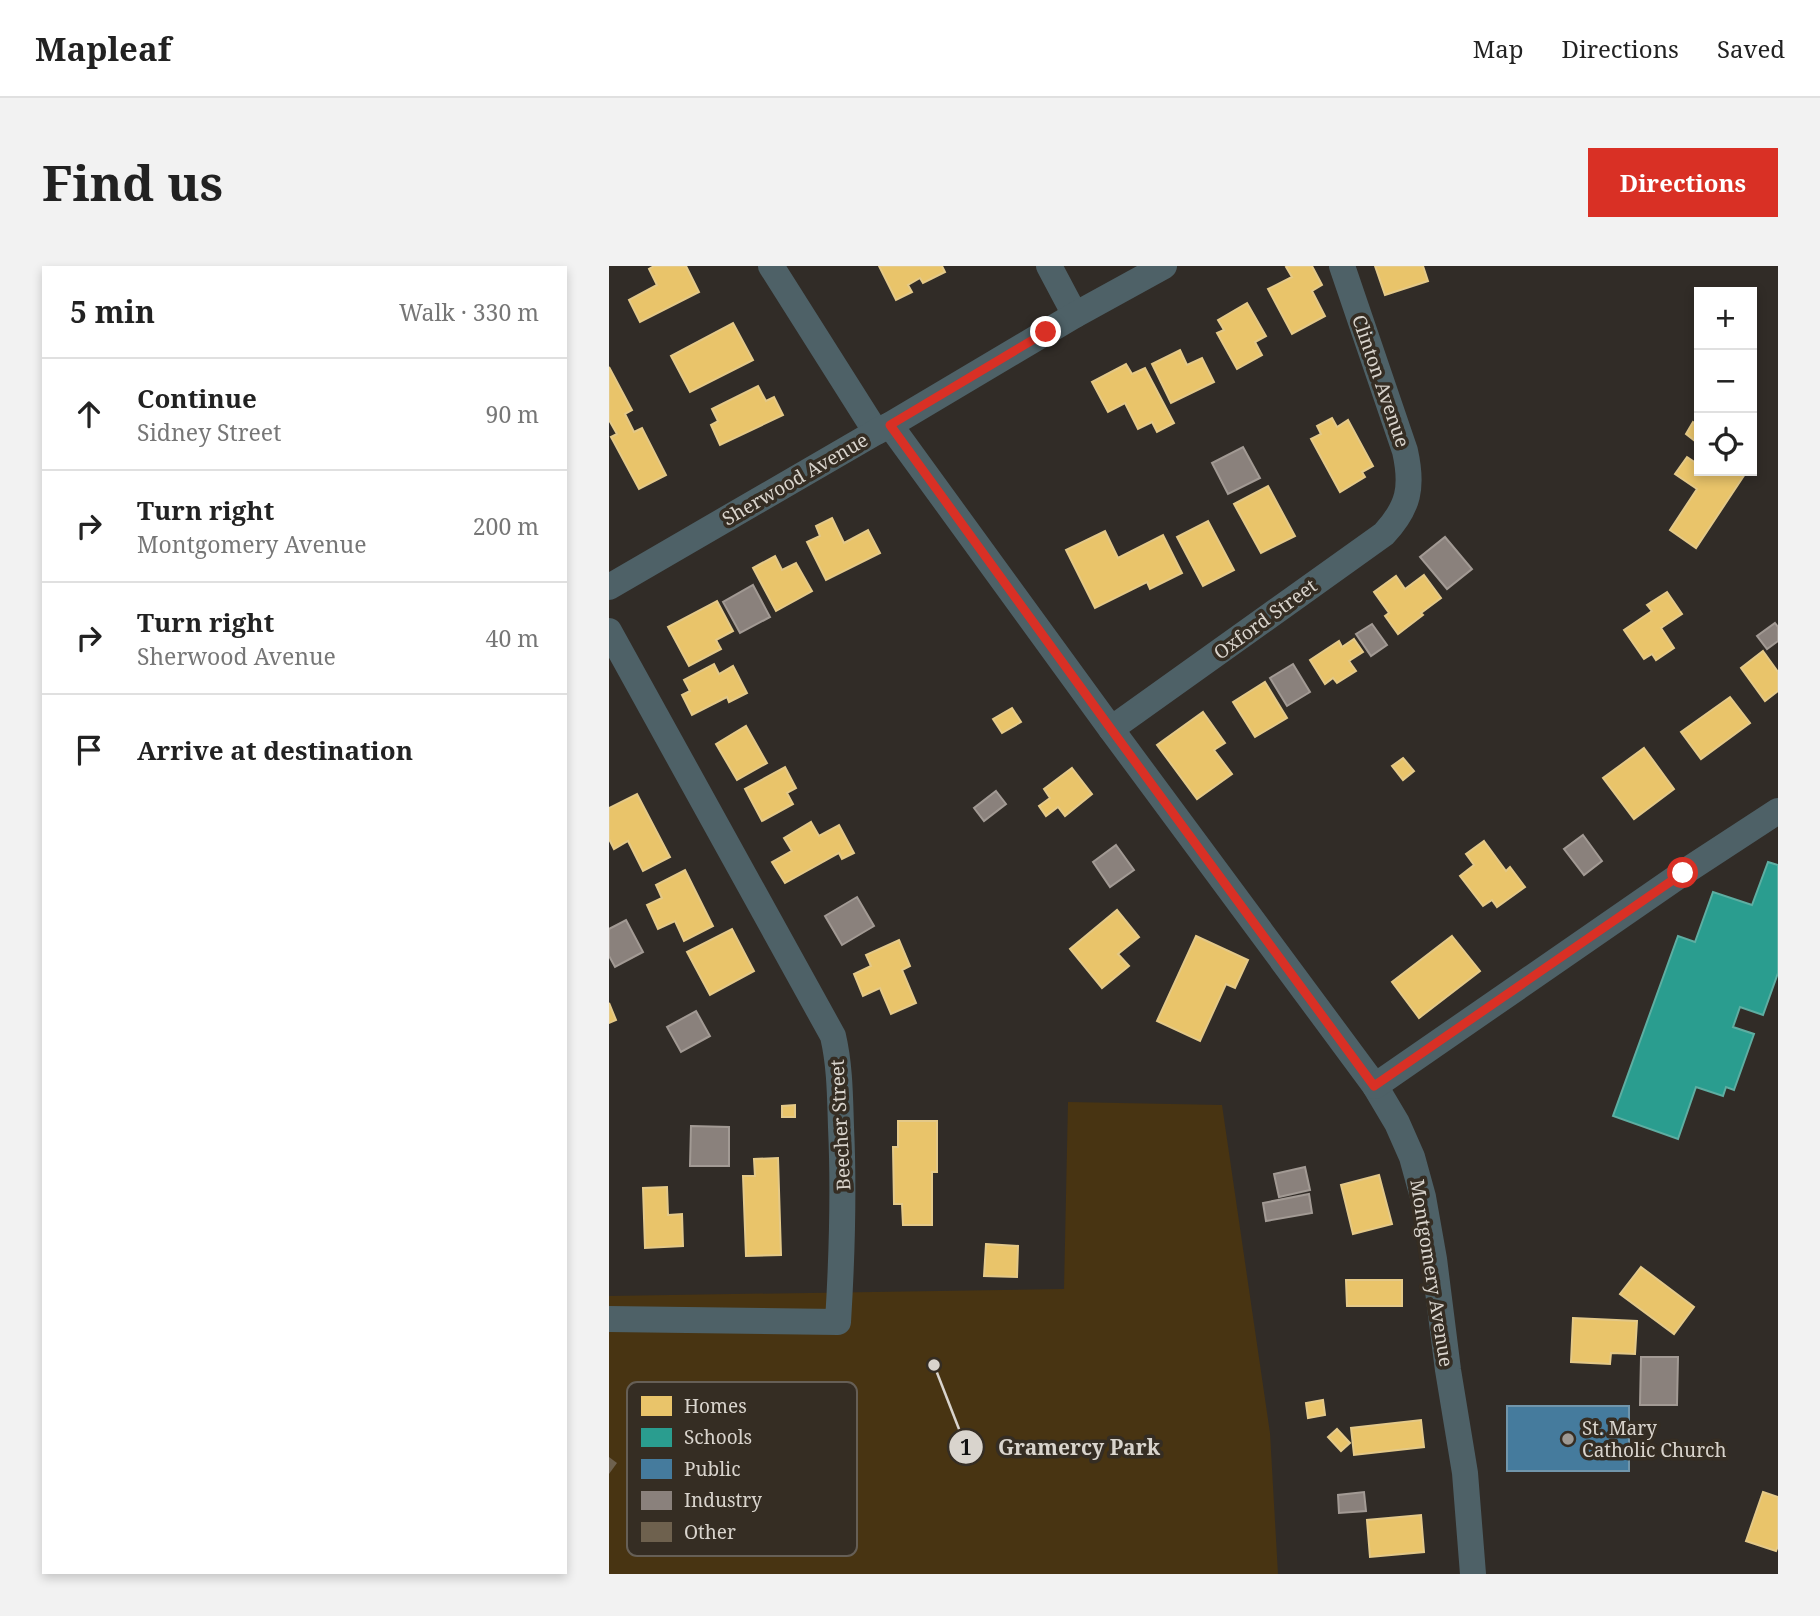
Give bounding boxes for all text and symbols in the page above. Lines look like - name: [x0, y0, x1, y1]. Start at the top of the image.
- text: Mapleaf: [35, 26, 171, 71]
- text: Map: [1473, 32, 1524, 65]
- text: Directions: [1562, 32, 1679, 65]
- text: Saved: [1717, 32, 1785, 65]
- button: Directions: [1588, 148, 1778, 217]
- text: Find us: [42, 149, 223, 215]
- map controls: [1694, 287, 1757, 476]
- button: +: [1694, 287, 1757, 350]
- text: 5 min: [70, 291, 155, 332]
- text: Walk · 330 m: [399, 296, 539, 328]
- street label: Clinton Avenue: [1346, 311, 1416, 451]
- route end: [1030, 316, 1061, 347]
- button: −: [1694, 350, 1757, 413]
- text: Continue: [137, 380, 257, 416]
- icon: ahead: [70, 395, 108, 433]
- text: 90 m: [486, 398, 539, 430]
- button: locate: [1694, 413, 1757, 476]
- text: Sidney Street: [137, 416, 281, 448]
- street label: Sherwood Avenue: [717, 427, 873, 531]
- text: Turn right: [137, 492, 274, 528]
- icon: right: [70, 507, 108, 545]
- text: 200 m: [473, 510, 539, 542]
- text: Montgomery Avenue: [137, 528, 366, 560]
- street label: Oxford Street: [1208, 573, 1322, 665]
- text: Turn right: [137, 604, 274, 640]
- icon: right: [70, 619, 108, 657]
- text: 40 m: [486, 622, 539, 654]
- text: Sherwood Avenue: [137, 640, 336, 672]
- icon: arrive: [70, 731, 108, 769]
- text: Arrive at destination: [137, 732, 413, 768]
- route start: [1667, 857, 1698, 888]
- street label: Beecher Street: [824, 1058, 856, 1191]
- street label: Montgomery Avenue: [1404, 1177, 1460, 1369]
- legend: [627, 1382, 857, 1556]
- text: Homes: [684, 1393, 747, 1419]
- place label: St. Mary Catholic Church: [1582, 1415, 1727, 1463]
- text: Schools: [684, 1424, 752, 1450]
- callout: Gramercy Park: [948, 1426, 1174, 1468]
- marker: St. Mary Catholic Church: [1560, 1431, 1576, 1447]
- text: 1: [960, 1433, 972, 1461]
- text: Gramercy Park: [998, 1433, 1161, 1461]
- text: Public: [684, 1456, 741, 1482]
- text: Industry: [684, 1487, 762, 1513]
- text: Other: [684, 1519, 736, 1545]

